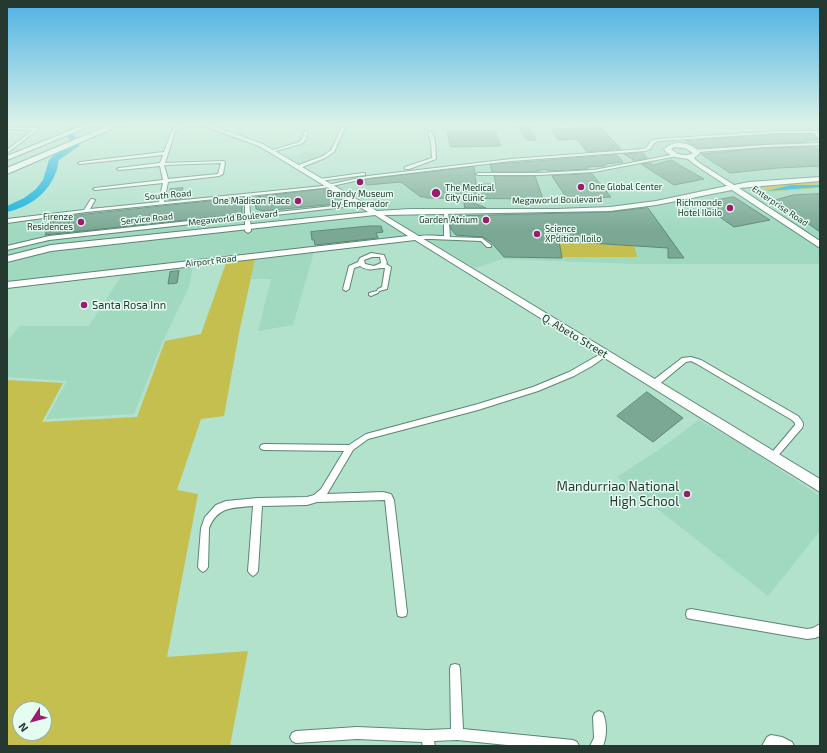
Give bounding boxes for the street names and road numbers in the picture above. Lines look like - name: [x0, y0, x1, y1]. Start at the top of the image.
- street label: Enterprise Road: [750, 183, 810, 229]
- street label: South Road: [144, 188, 192, 202]
- street label: Megaworld Boulevard: [512, 194, 602, 206]
- street label: Megaworld Boulevard: [188, 208, 278, 228]
- street label: Service Road: [120, 211, 174, 227]
- street label: Airport Road: [185, 253, 237, 269]
- street label: Q. Abeto Street: [540, 311, 610, 361]

